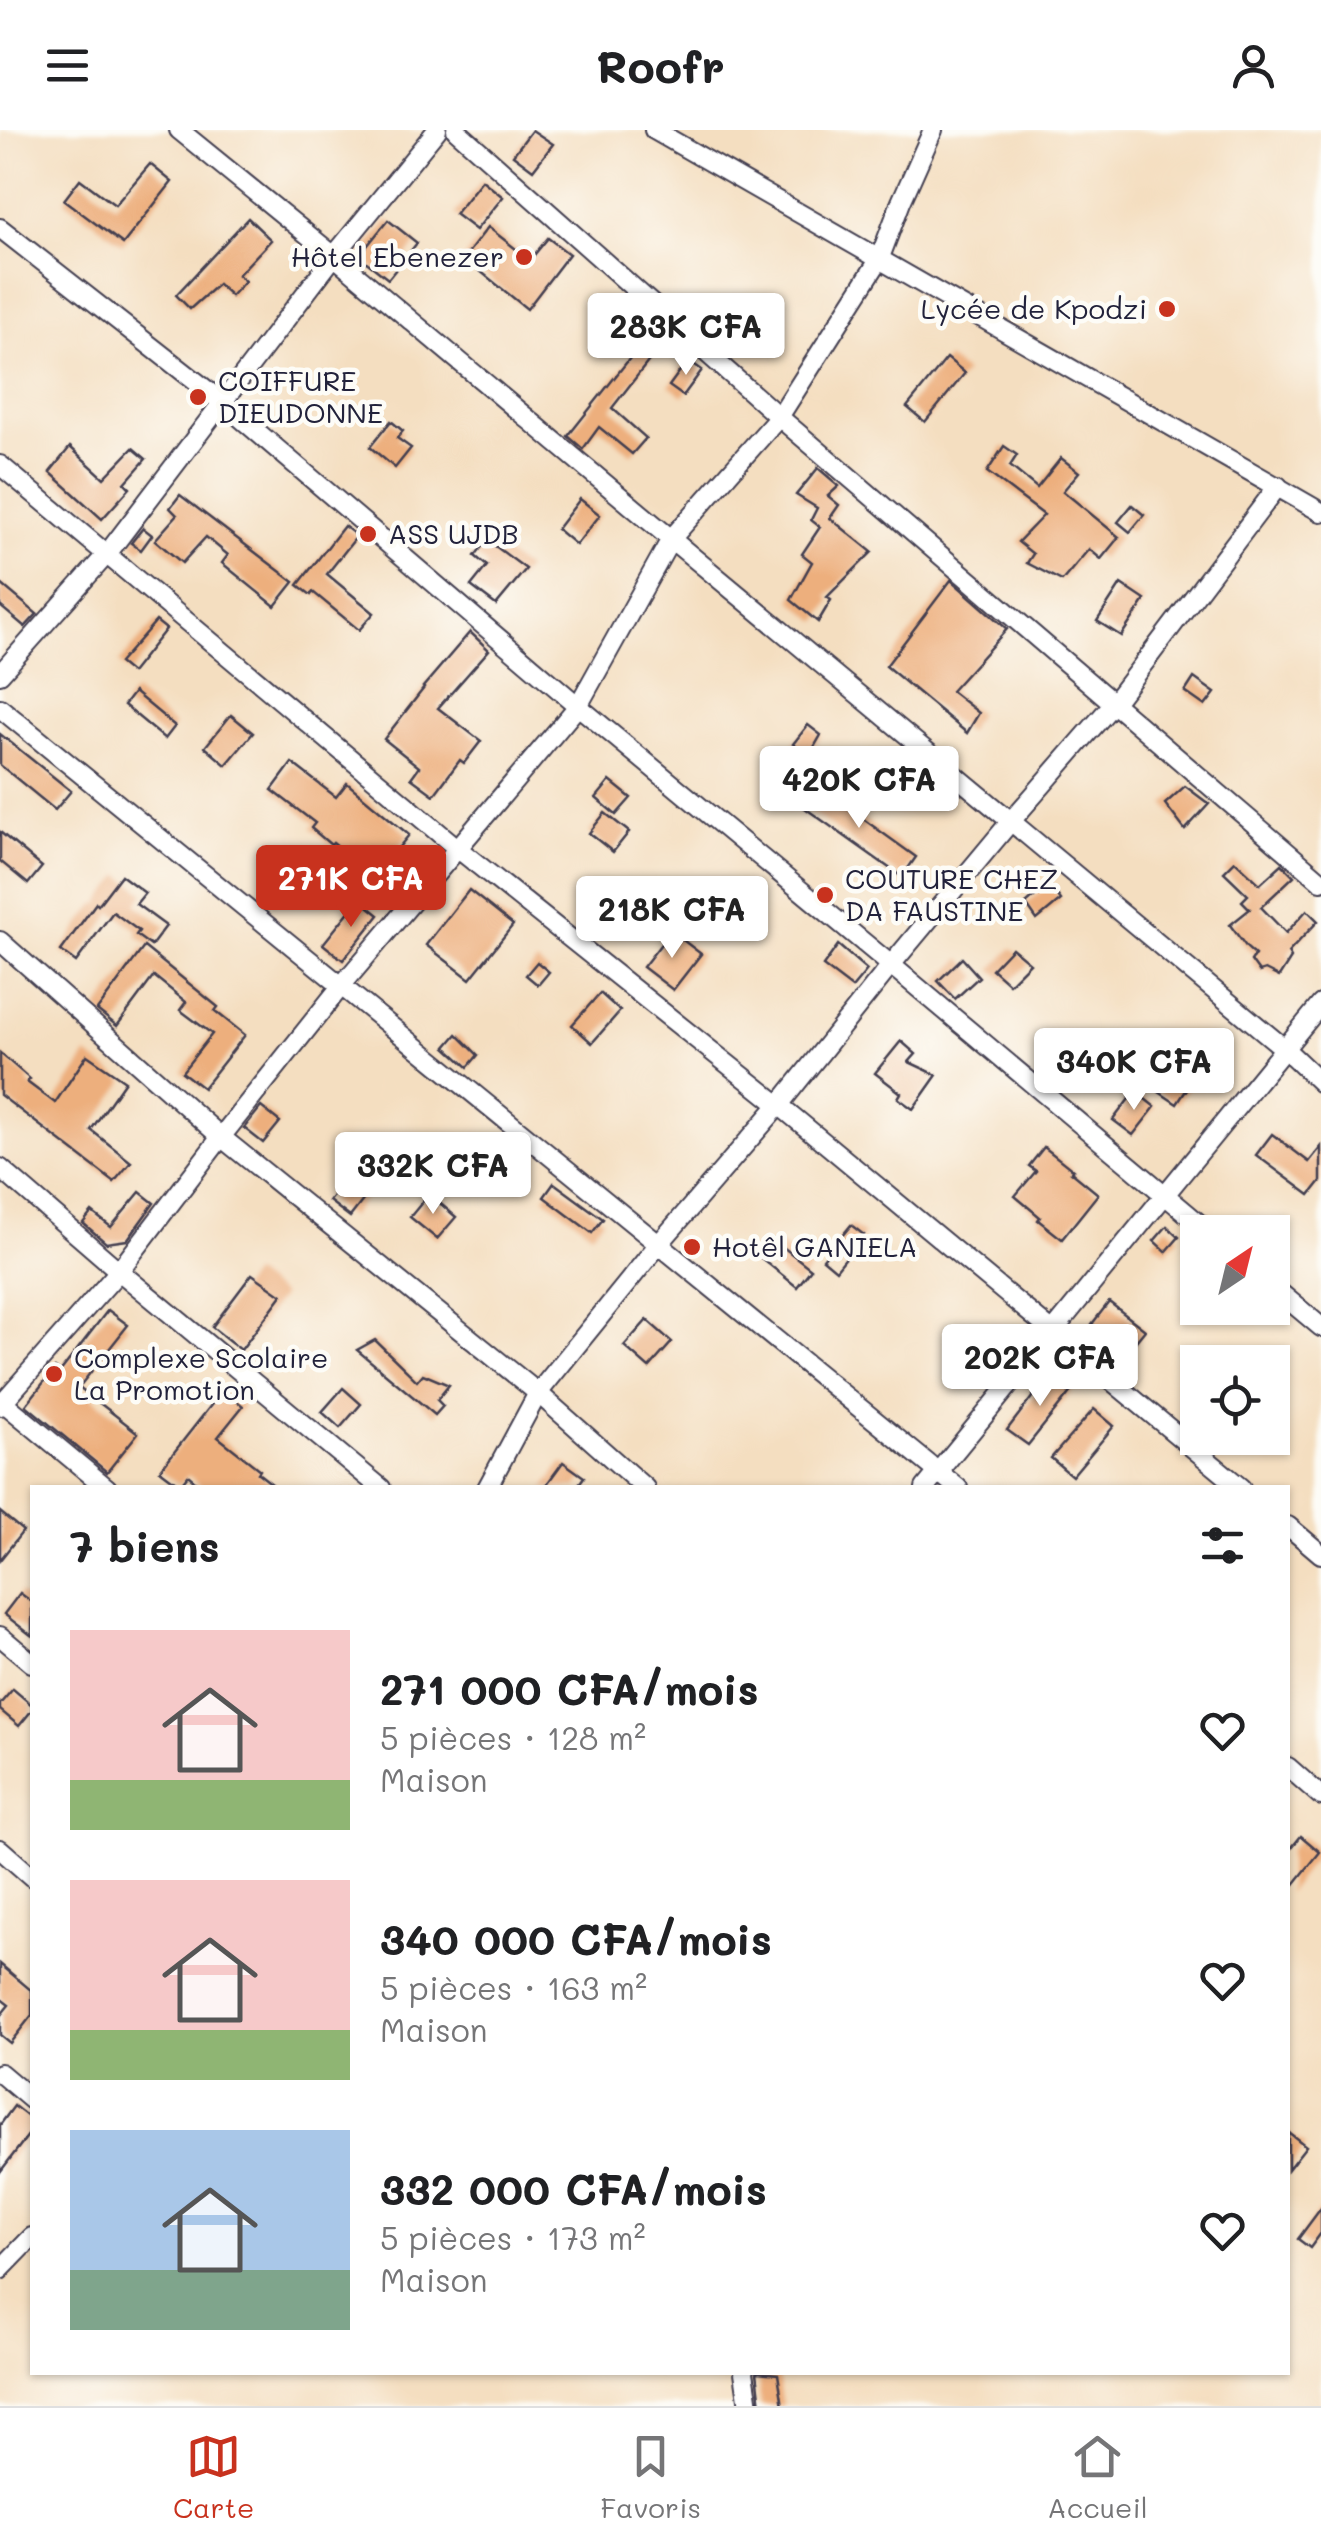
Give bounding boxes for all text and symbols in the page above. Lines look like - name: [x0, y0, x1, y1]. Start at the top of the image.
- text: Roofr: [596, 36, 725, 94]
- icon: menu: [40, 38, 95, 93]
- icon: person: [1226, 38, 1281, 93]
- place label: Hôtel Ebenezer: [291, 238, 504, 274]
- marker: Hôtel Ebenezer: [513, 246, 535, 268]
- place label: Lycée de Kpodzi: [921, 290, 1147, 326]
- pin: 283K CFA: [583, 293, 789, 378]
- marker: Lycée de Kpodzi: [1156, 298, 1178, 320]
- text: 283K CFA: [610, 304, 762, 346]
- place label: COIFFURE DIEUDONNE: [218, 362, 383, 430]
- marker: COIFFURE DIEUDONNE: [187, 386, 209, 408]
- place label: ASS UJDB: [388, 515, 519, 551]
- marker: ASS UJDB: [357, 523, 379, 545]
- pin: 420K CFA: [756, 746, 962, 831]
- text: 420K CFA: [782, 757, 936, 799]
- pin: 271K CFA: [248, 845, 454, 930]
- text: 271K CFA: [278, 856, 424, 898]
- place label: COUTURE CHEZ DA FAUSTINE: [845, 860, 1058, 928]
- pin: 218K CFA: [569, 876, 775, 961]
- marker: COUTURE CHEZ DA FAUSTINE: [814, 884, 836, 906]
- text: 218K CFA: [598, 887, 746, 929]
- pin: 340K CFA: [1031, 1028, 1237, 1113]
- text: 340K CFA: [1056, 1039, 1212, 1081]
- pin: 332K CFA: [330, 1132, 536, 1217]
- text: 332K CFA: [357, 1143, 509, 1185]
- north arrow: [1180, 1215, 1290, 1325]
- map controls: [1180, 1215, 1290, 1455]
- place label: Hotêl GANIELA: [712, 1228, 917, 1264]
- marker: Hotêl GANIELA: [681, 1236, 703, 1258]
- pin: 202K CFA: [937, 1324, 1143, 1409]
- text: 202K CFA: [964, 1335, 1116, 1377]
- place label: Complexe Scolaire La Promotion: [74, 1339, 328, 1407]
- button: locate: [1180, 1345, 1290, 1455]
- marker: Complexe Scolaire La Promotion: [43, 1363, 65, 1385]
- text: 7 biens: [70, 1518, 220, 1573]
- icon: filters: [1195, 1518, 1250, 1573]
- text: 271 000 CFA/mois: [380, 1661, 759, 1716]
- icon: home: [150, 1670, 270, 1790]
- icon: heart: [1195, 1703, 1250, 1758]
- text: 5 pièces · 128 m²: [380, 1716, 646, 1758]
- text: Maison: [380, 1758, 488, 1800]
- text: 340 000 CFA/mois: [380, 1911, 772, 1966]
- icon: home: [150, 1920, 270, 2040]
- icon: heart: [1195, 1953, 1250, 2008]
- text: 5 pièces · 163 m²: [380, 1966, 647, 2008]
- text: Maison: [380, 2008, 488, 2050]
- text: 332 000 CFA/mois: [380, 2161, 767, 2216]
- icon: home: [150, 2170, 270, 2290]
- icon: heart: [1195, 2203, 1250, 2258]
- text: 5 pièces · 173 m²: [380, 2216, 646, 2258]
- text: Maison: [380, 2258, 488, 2300]
- tab: Carte: [173, 2429, 254, 2525]
- tab: Favoris: [600, 2429, 701, 2525]
- tab: Accueil: [1047, 2429, 1148, 2525]

